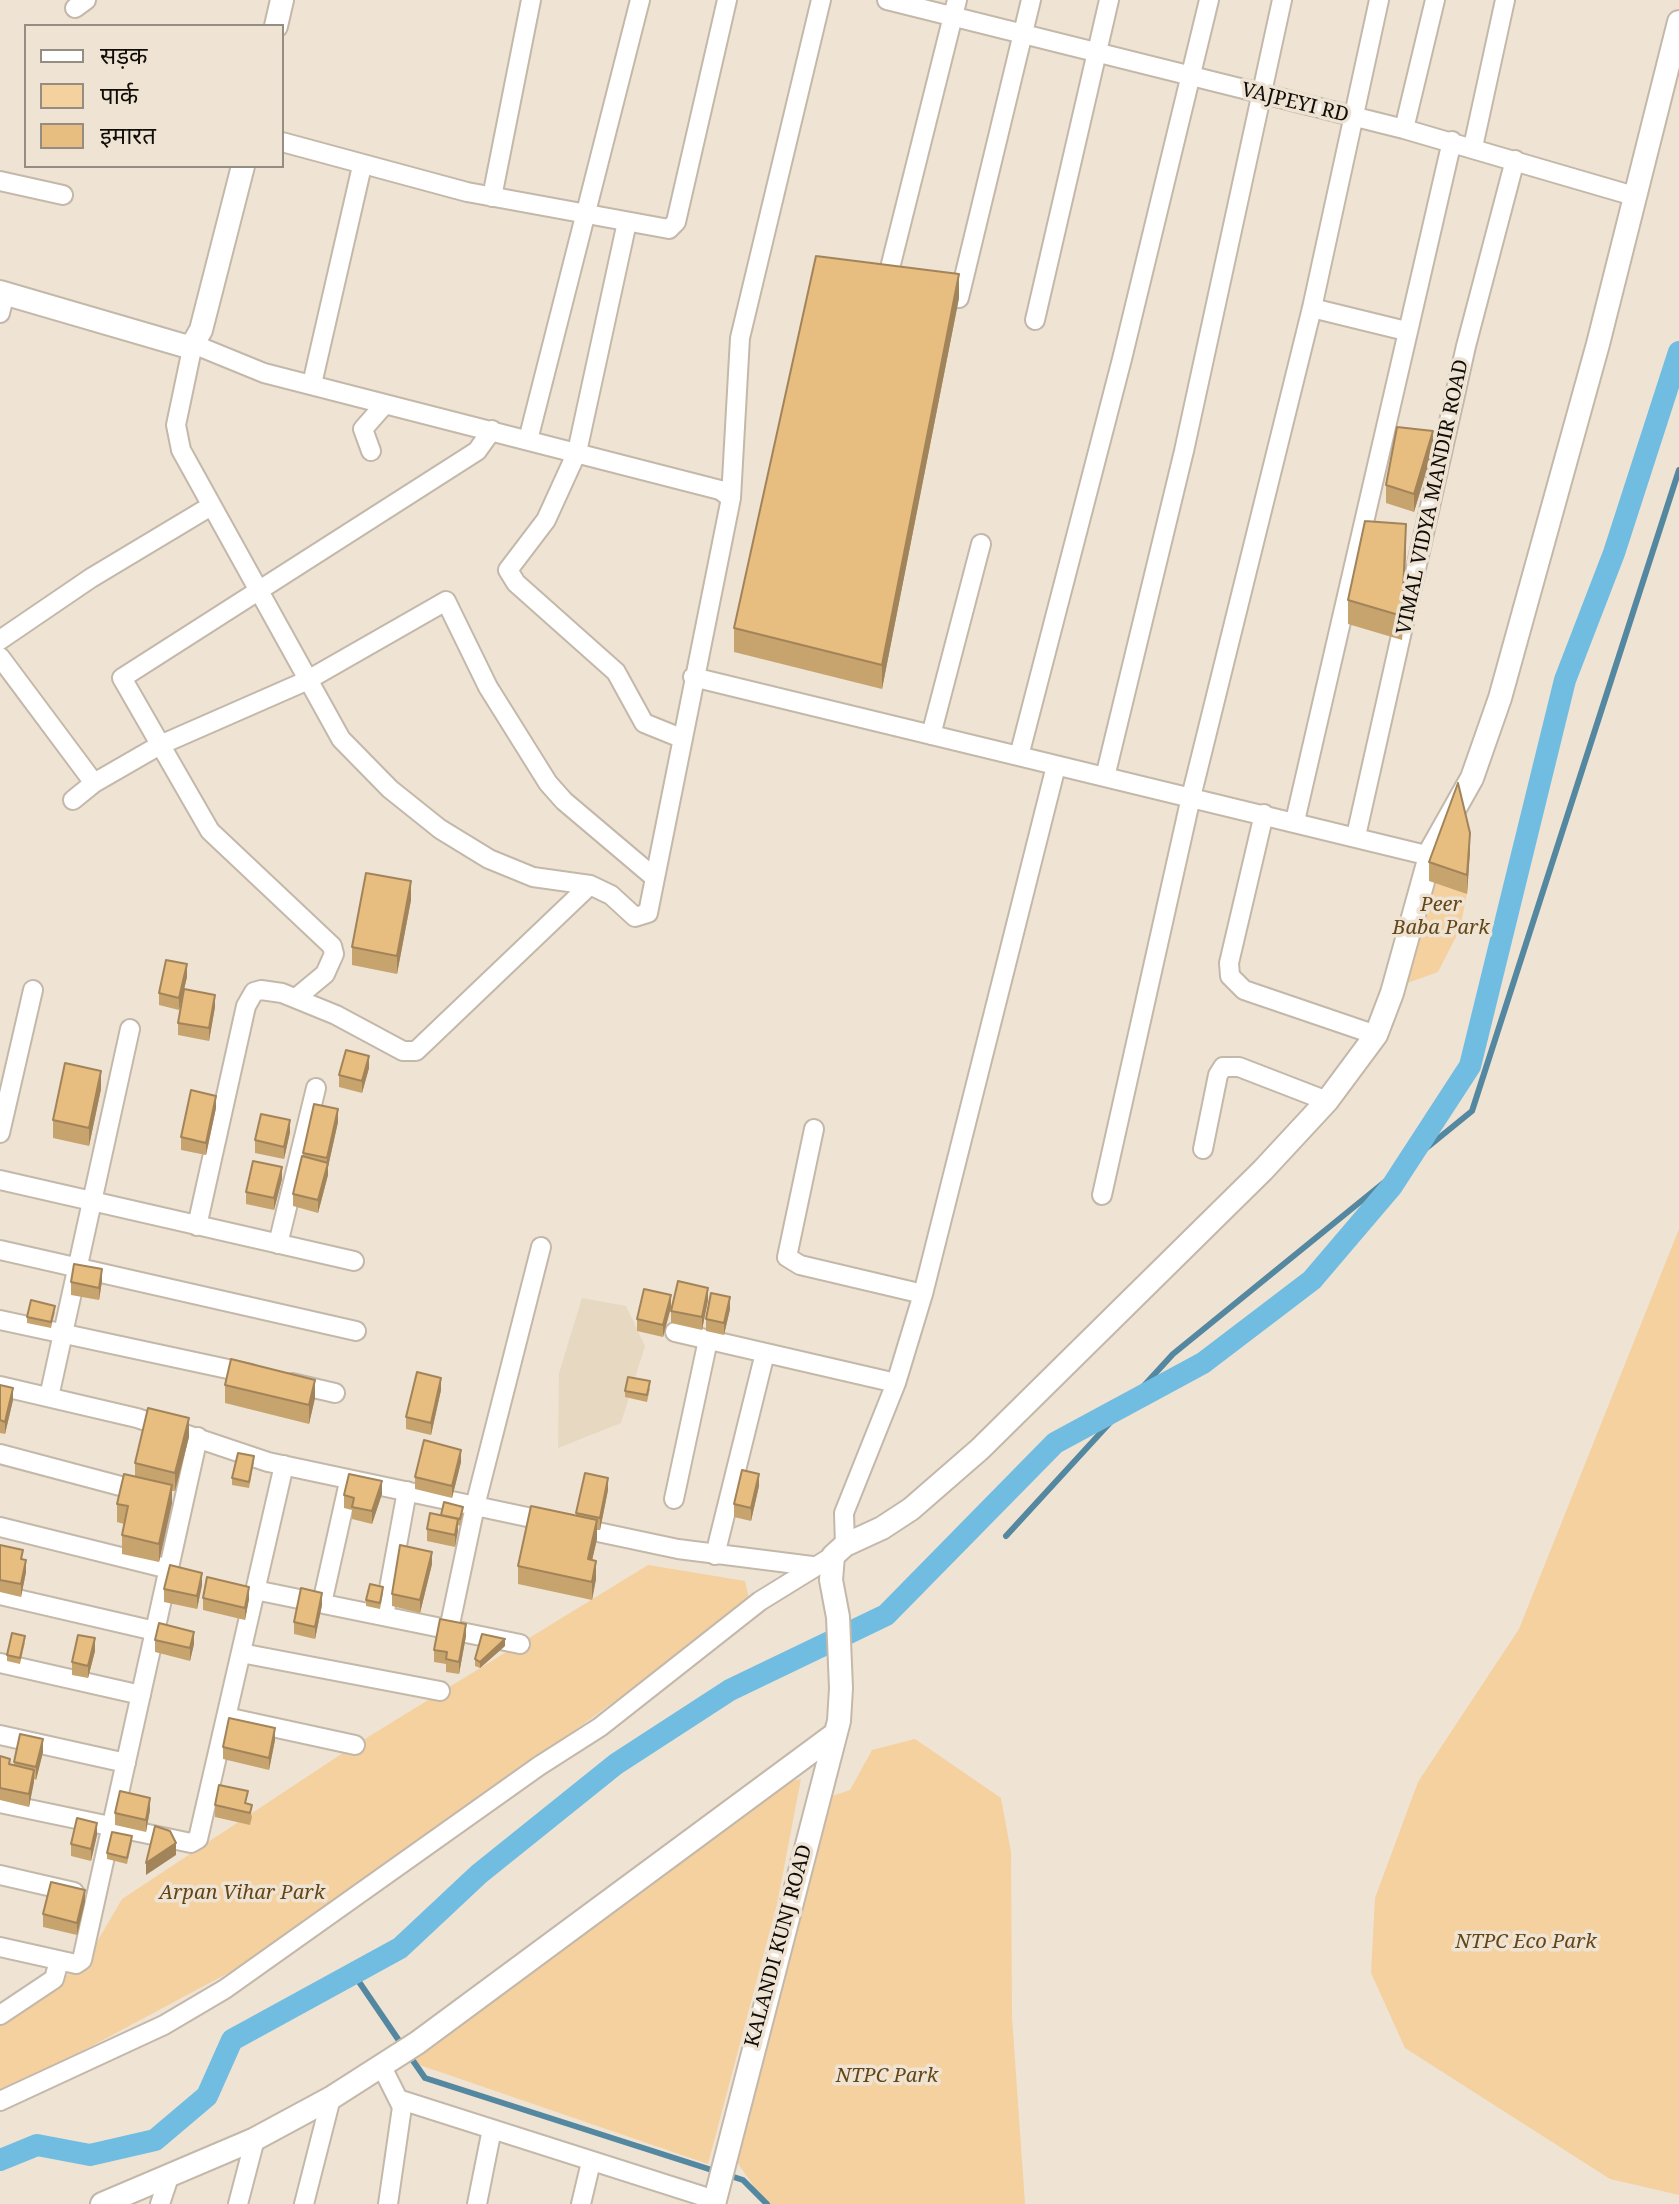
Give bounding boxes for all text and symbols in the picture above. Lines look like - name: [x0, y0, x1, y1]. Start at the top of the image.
- legend: [24, 24, 284, 168]
- text: सड़क: [100, 38, 148, 71]
- text: पार्क: [100, 78, 138, 111]
- street label: VAJPEYI RD: [1239, 78, 1351, 128]
- text: इमारत: [100, 118, 156, 151]
- street label: VIMAL VIDYA MANDIR ROAD: [1392, 357, 1474, 637]
- park label: Peer Baba Park: [1392, 893, 1490, 940]
- street label: KALANDI KUNJ ROAD: [740, 1842, 818, 2050]
- park label: Arpan Vihar Park: [159, 1881, 325, 1905]
- park label: NTPC Eco Park: [1455, 1930, 1597, 1954]
- park label: NTPC Park: [836, 2064, 938, 2088]

